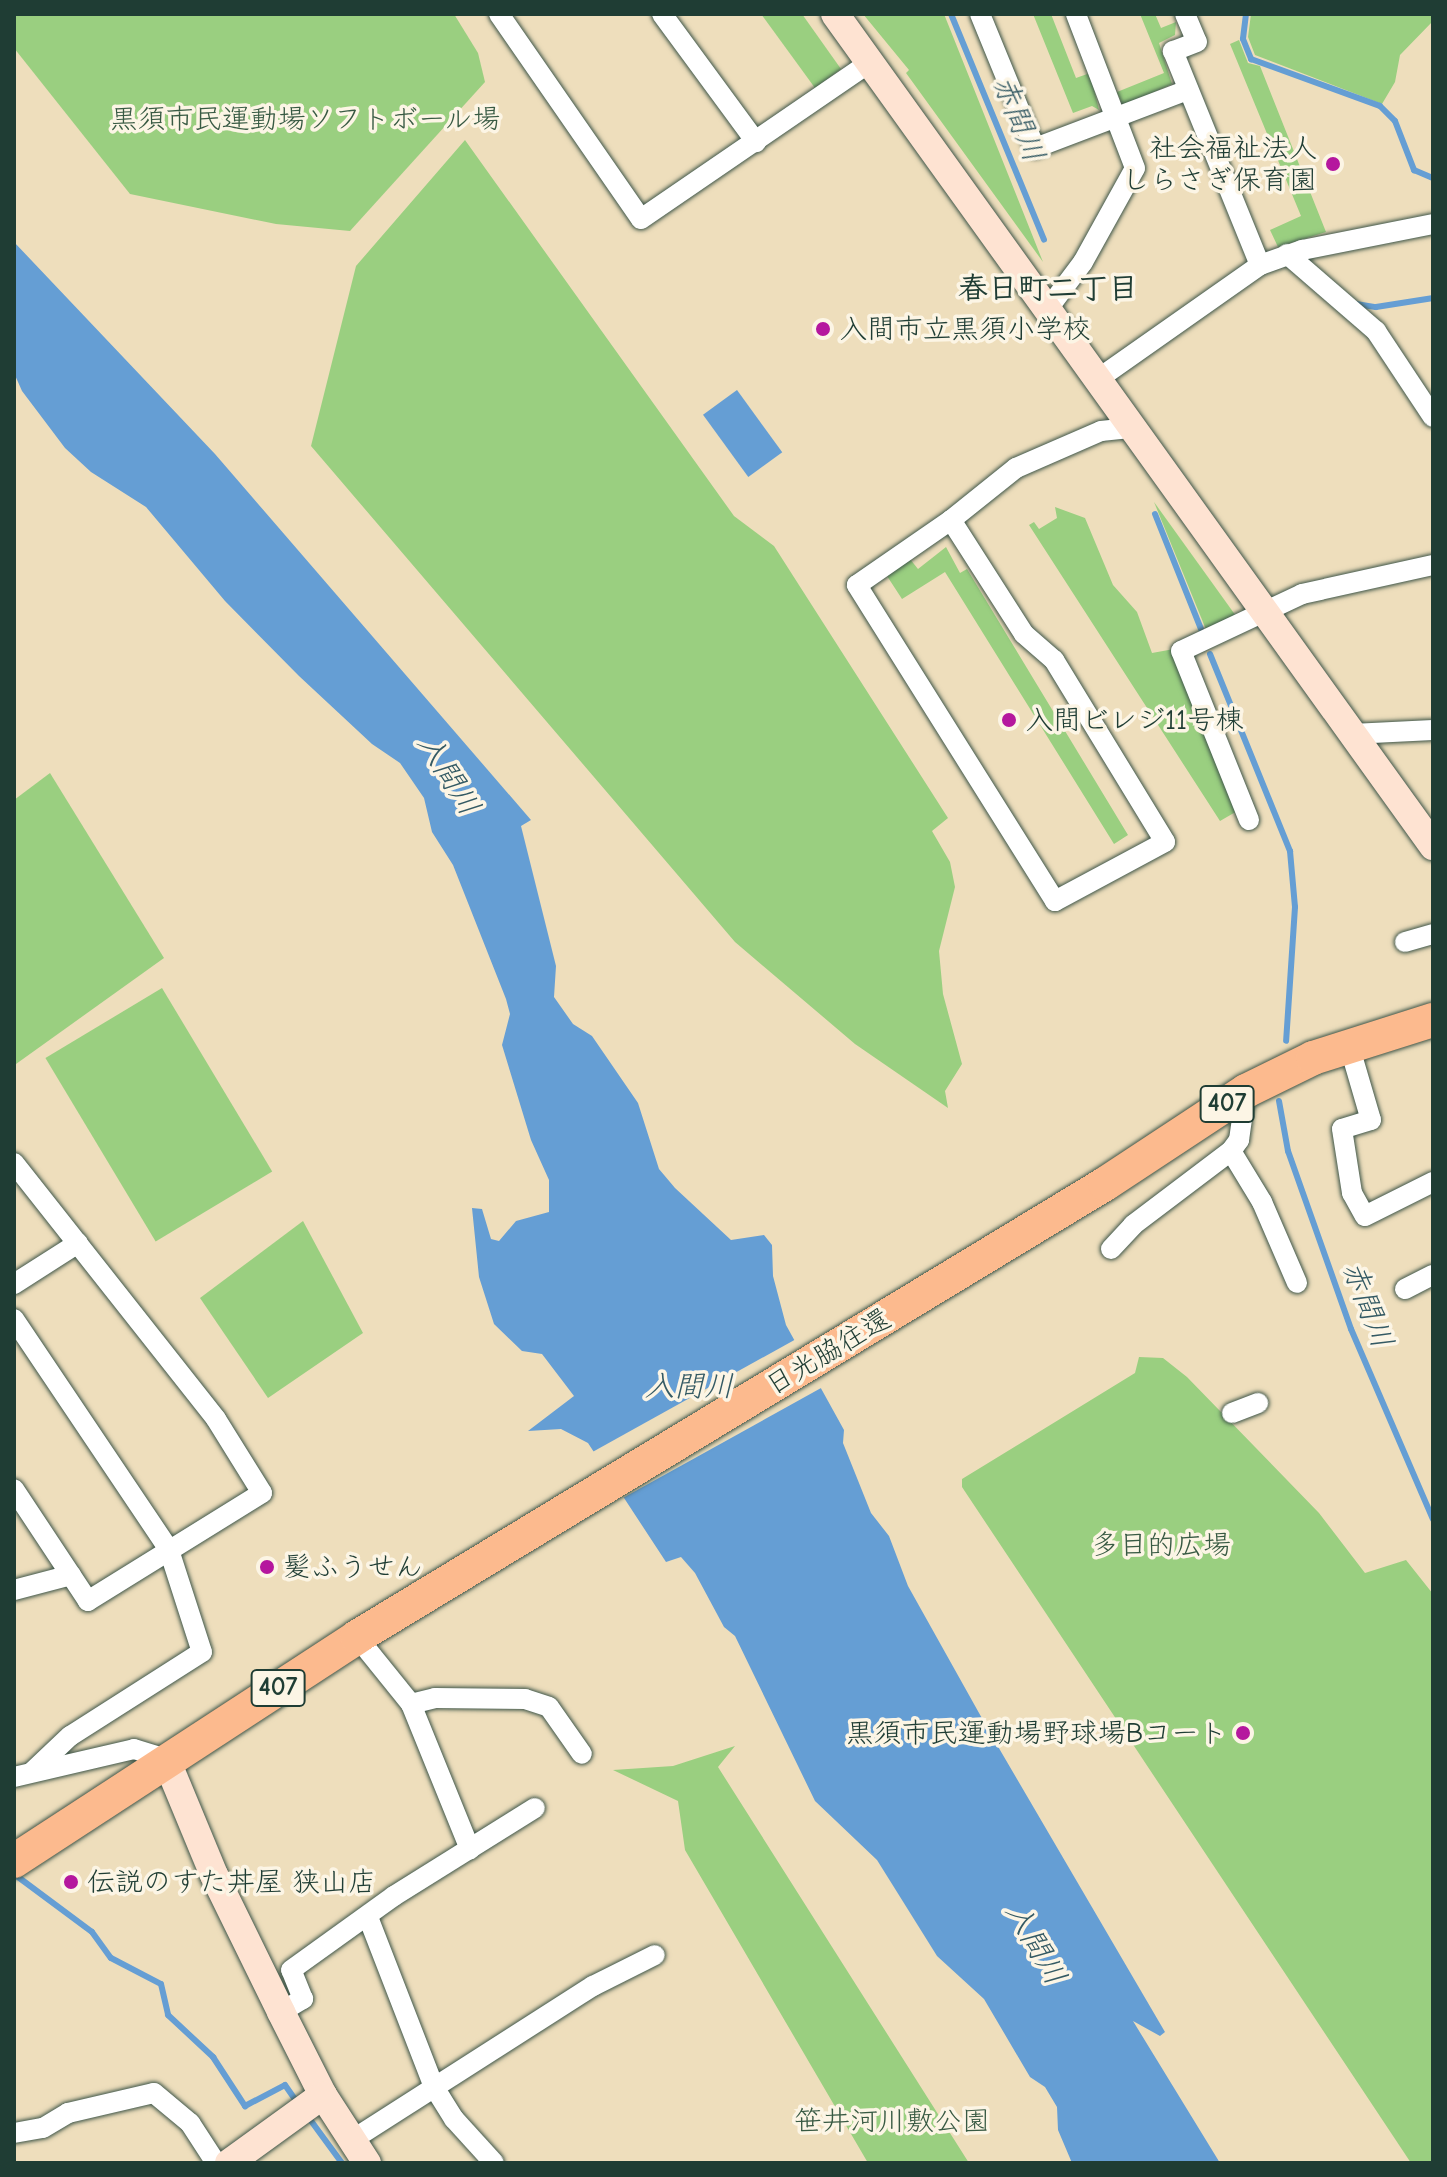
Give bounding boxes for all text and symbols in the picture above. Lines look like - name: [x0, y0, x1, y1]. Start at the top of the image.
- water label: 赤間川: [984, 71, 1052, 167]
- park label: 黒須市民運動場ソフトボール場: [109, 102, 501, 136]
- place label: 社会福祉法人 しらさぎ保育園: [1121, 131, 1317, 197]
- marker: 社会福祉法人 しらさぎ保育園: [1324, 155, 1342, 173]
- district label: 春日町二丁目: [958, 271, 1138, 307]
- place label: 入間市立黒須小学校: [839, 312, 1091, 346]
- marker: 入間市立黒須小学校: [814, 320, 832, 338]
- place label: 入間ビレジ11号棟: [1025, 703, 1243, 737]
- marker: 入間ビレジ11号棟: [1000, 711, 1018, 729]
- water label: 入間川: [409, 727, 487, 823]
- road number: 407: [1199, 1082, 1255, 1126]
- water label: 赤間川: [1334, 1257, 1400, 1353]
- street label: 日光脇往還: [759, 1302, 897, 1402]
- water label: 入間川: [644, 1369, 734, 1405]
- park label: 多目的広場: [1091, 1528, 1231, 1562]
- place label: 髪ふうせん: [283, 1550, 423, 1584]
- marker: 髪ふうせん: [258, 1558, 276, 1576]
- road number: 407: [250, 1666, 306, 1710]
- place label: 黒須市民運動場野球場Bコート: [846, 1716, 1227, 1750]
- marker: 黒須市民運動場野球場Bコート: [1234, 1724, 1252, 1742]
- place label: 伝説のすた丼屋 狭山店: [87, 1865, 376, 1899]
- marker: 伝説のすた丼屋 狭山店: [62, 1873, 80, 1891]
- water label: 入間川: [997, 1896, 1073, 1992]
- park label: 笹井河川敷公園: [794, 2104, 990, 2138]

